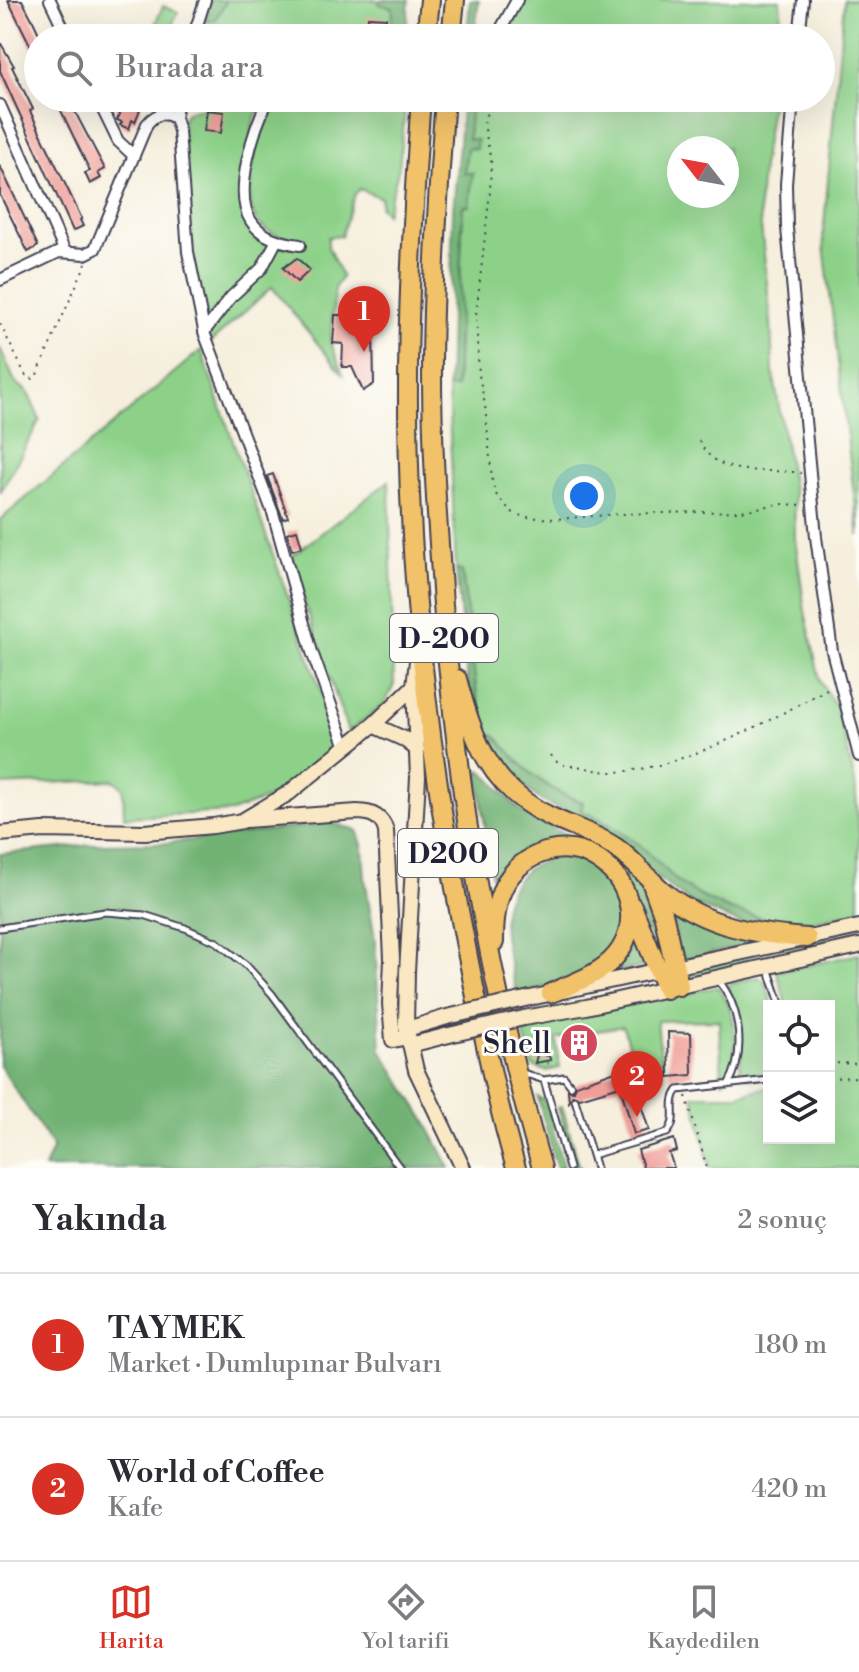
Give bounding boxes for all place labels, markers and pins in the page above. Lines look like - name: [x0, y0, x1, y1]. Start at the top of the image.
- pin: 1: [338, 286, 390, 352]
- building icon: Shell: [558, 1022, 600, 1064]
- place label: Shell: [483, 1025, 551, 1063]
- pin: 2: [611, 1051, 663, 1117]

